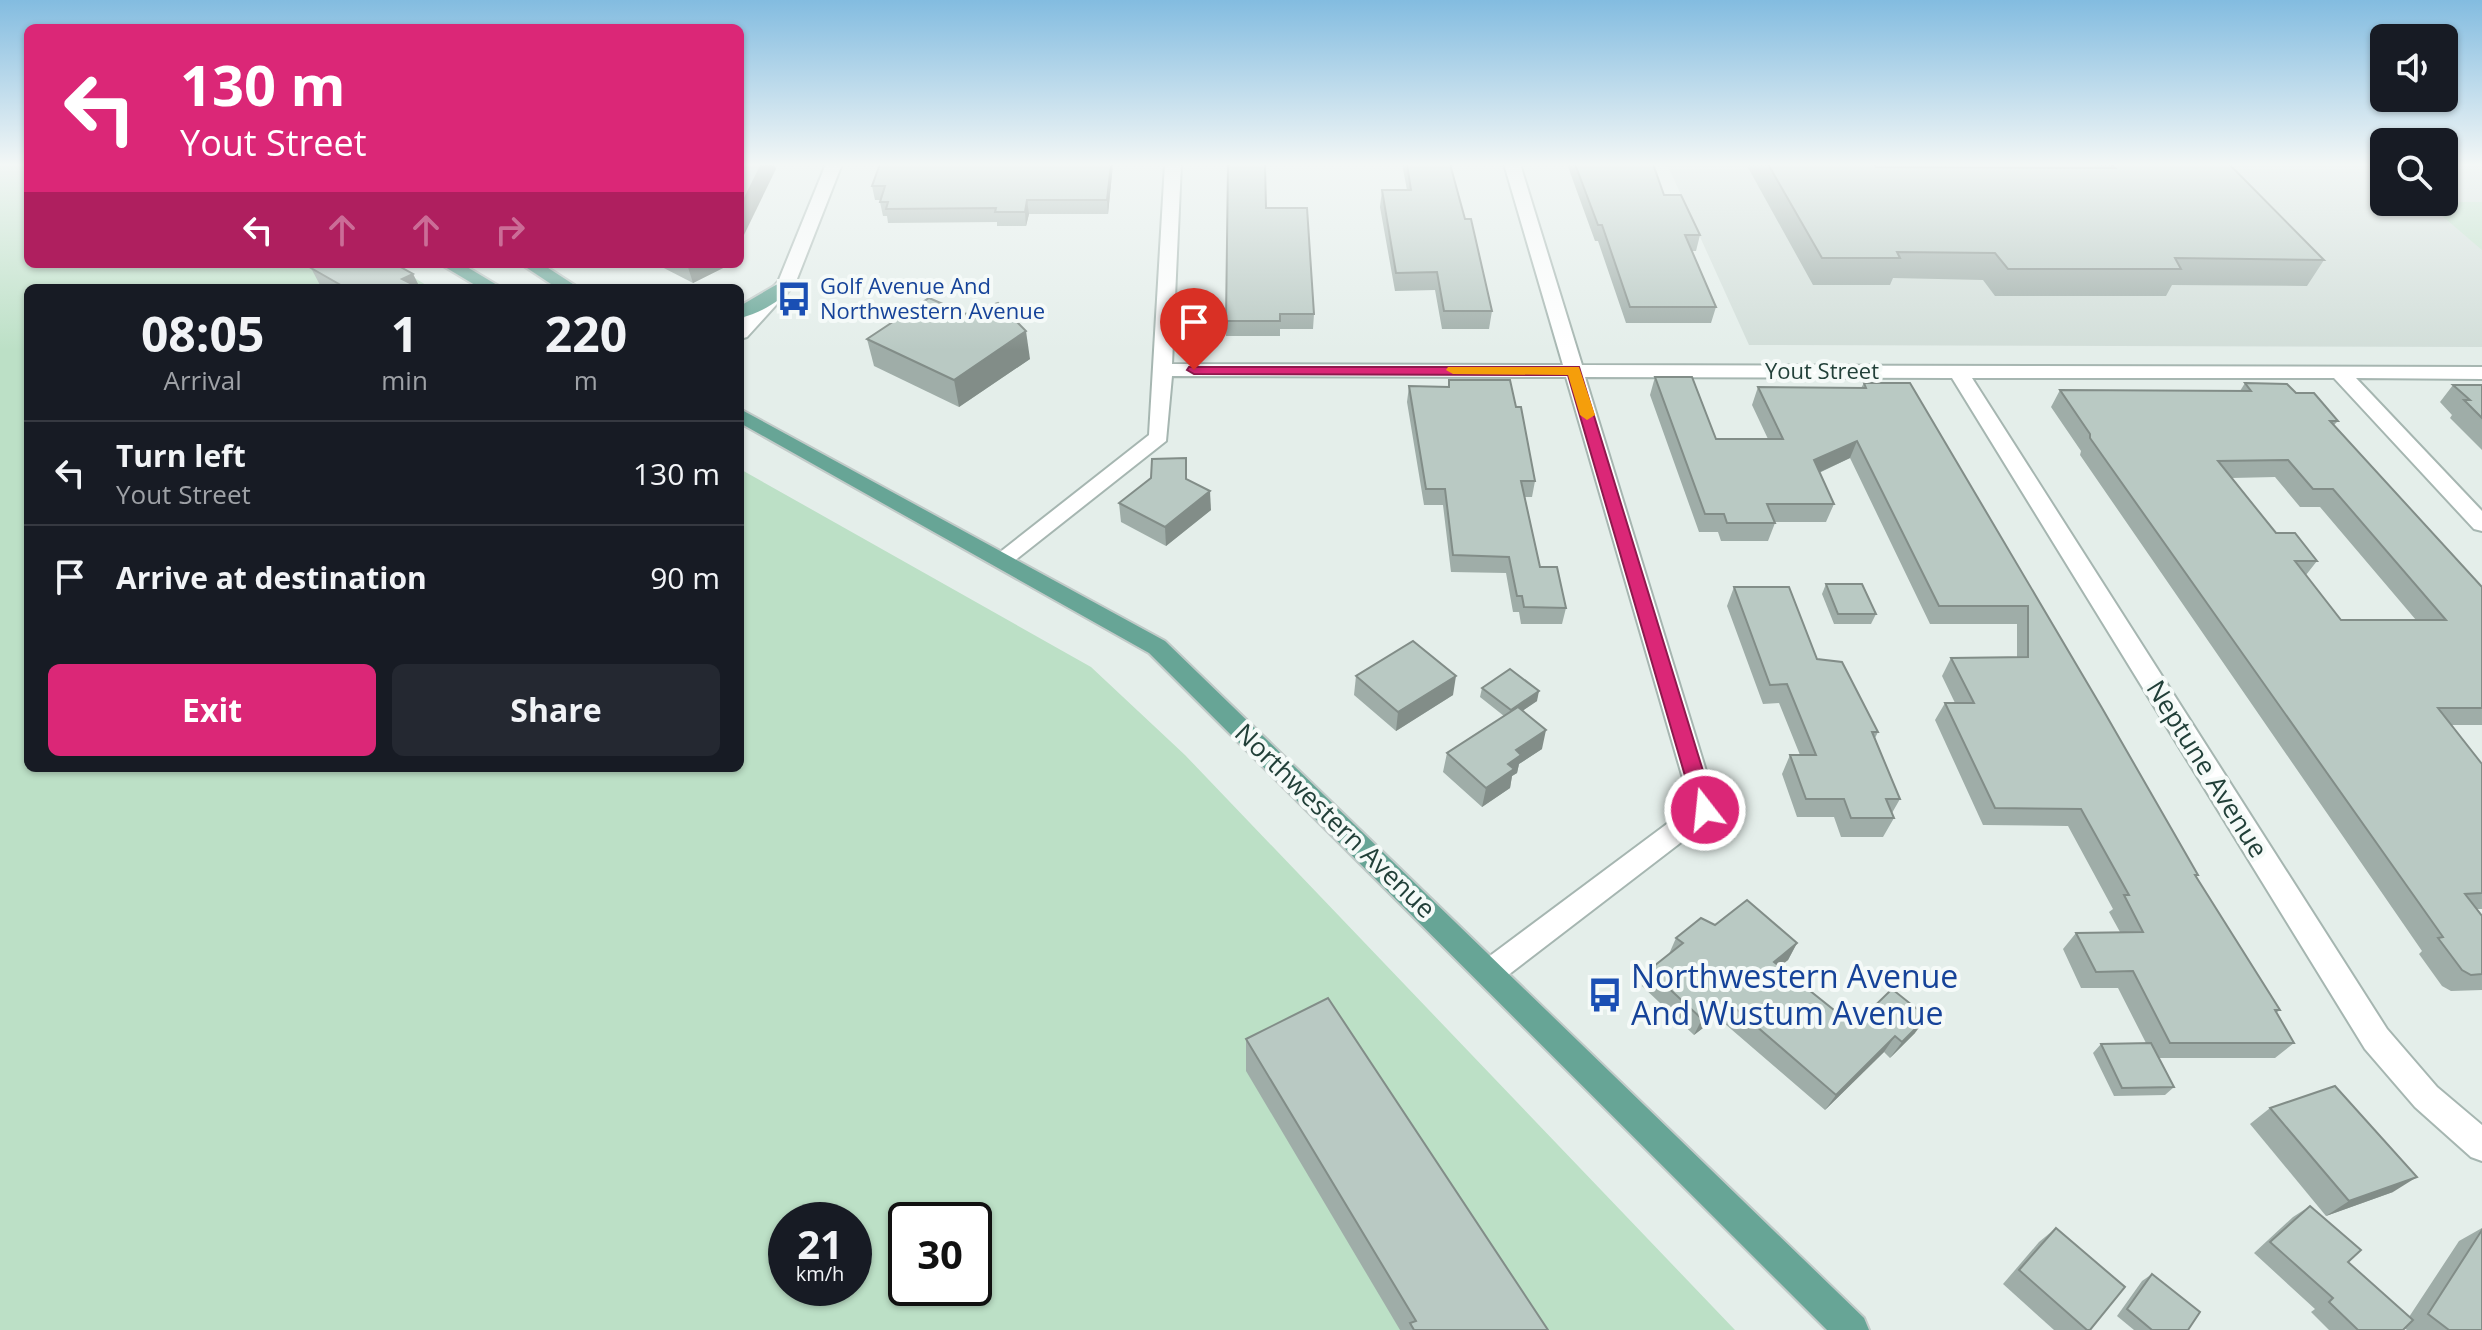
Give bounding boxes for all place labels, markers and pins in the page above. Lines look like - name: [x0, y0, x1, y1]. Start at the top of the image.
- place label: Golf Avenue And Northwestern Avenue: [820, 270, 1045, 325]
- bus stop icon: Golf Avenue And Northwestern Avenue: [775, 280, 813, 318]
- pin: [1160, 288, 1228, 370]
- place label: Northwestern Avenue And Wustum Avenue: [1631, 954, 1958, 1034]
- bus stop icon: Northwestern Avenue And Wustum Avenue: [1586, 976, 1624, 1014]

